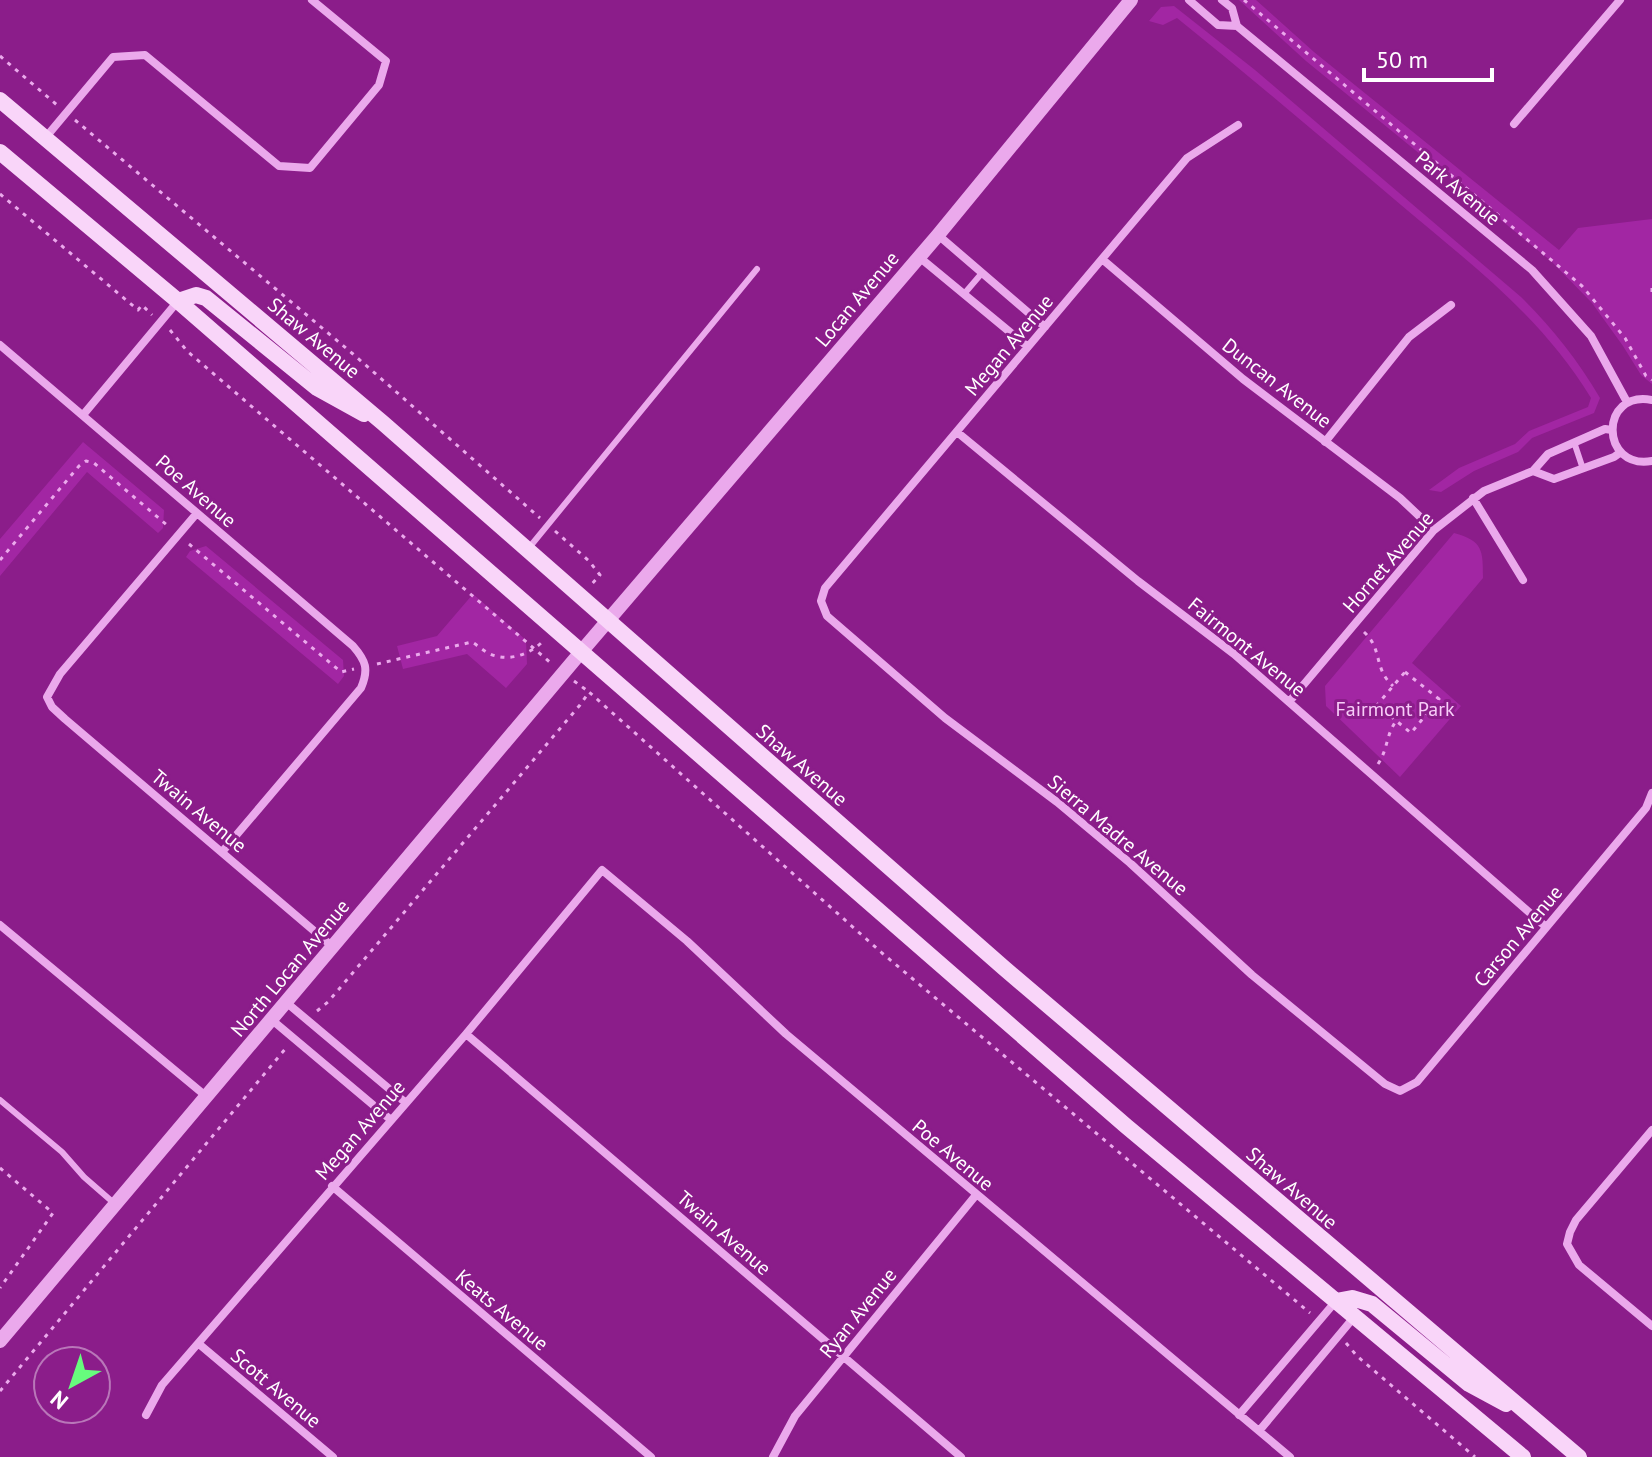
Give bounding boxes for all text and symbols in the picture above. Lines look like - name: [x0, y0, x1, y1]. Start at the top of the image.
- scale bar: [1364, 32, 1492, 82]
- text: 50 m: [1376, 44, 1428, 75]
- street label: Park Avenue: [1410, 145, 1506, 231]
- street label: Locan Avenue: [809, 246, 905, 352]
- street label: Megan Avenue: [959, 289, 1059, 401]
- street label: Shaw Avenue: [262, 292, 366, 384]
- street label: Duncan Avenue: [1217, 332, 1337, 434]
- street label: Poe Avenue: [150, 449, 242, 533]
- street label: Hornet Avenue: [1337, 506, 1439, 618]
- street label: Fairmont Avenue: [1183, 592, 1311, 702]
- park label: Fairmont Park: [1335, 696, 1455, 722]
- street label: Shaw Avenue: [751, 718, 853, 812]
- street label: Twain Avenue: [146, 764, 252, 858]
- street label: Sierra Madre Avenue: [1042, 769, 1194, 901]
- street label: Carson Avenue: [1468, 880, 1568, 992]
- street label: North Locan Avenue: [225, 894, 355, 1042]
- street label: Megan Avenue: [309, 1074, 411, 1186]
- street label: Poe Avenue: [907, 1113, 999, 1197]
- street label: Shaw Avenue: [1241, 1141, 1343, 1235]
- street label: Twain Avenue: [671, 1185, 777, 1281]
- street label: Ryan Avenue: [814, 1263, 902, 1363]
- street label: Keats Avenue: [450, 1264, 554, 1356]
- street label: Scott Avenue: [225, 1342, 327, 1434]
- north arrow: [32, 1345, 112, 1425]
- text: N: [45, 1385, 74, 1416]

